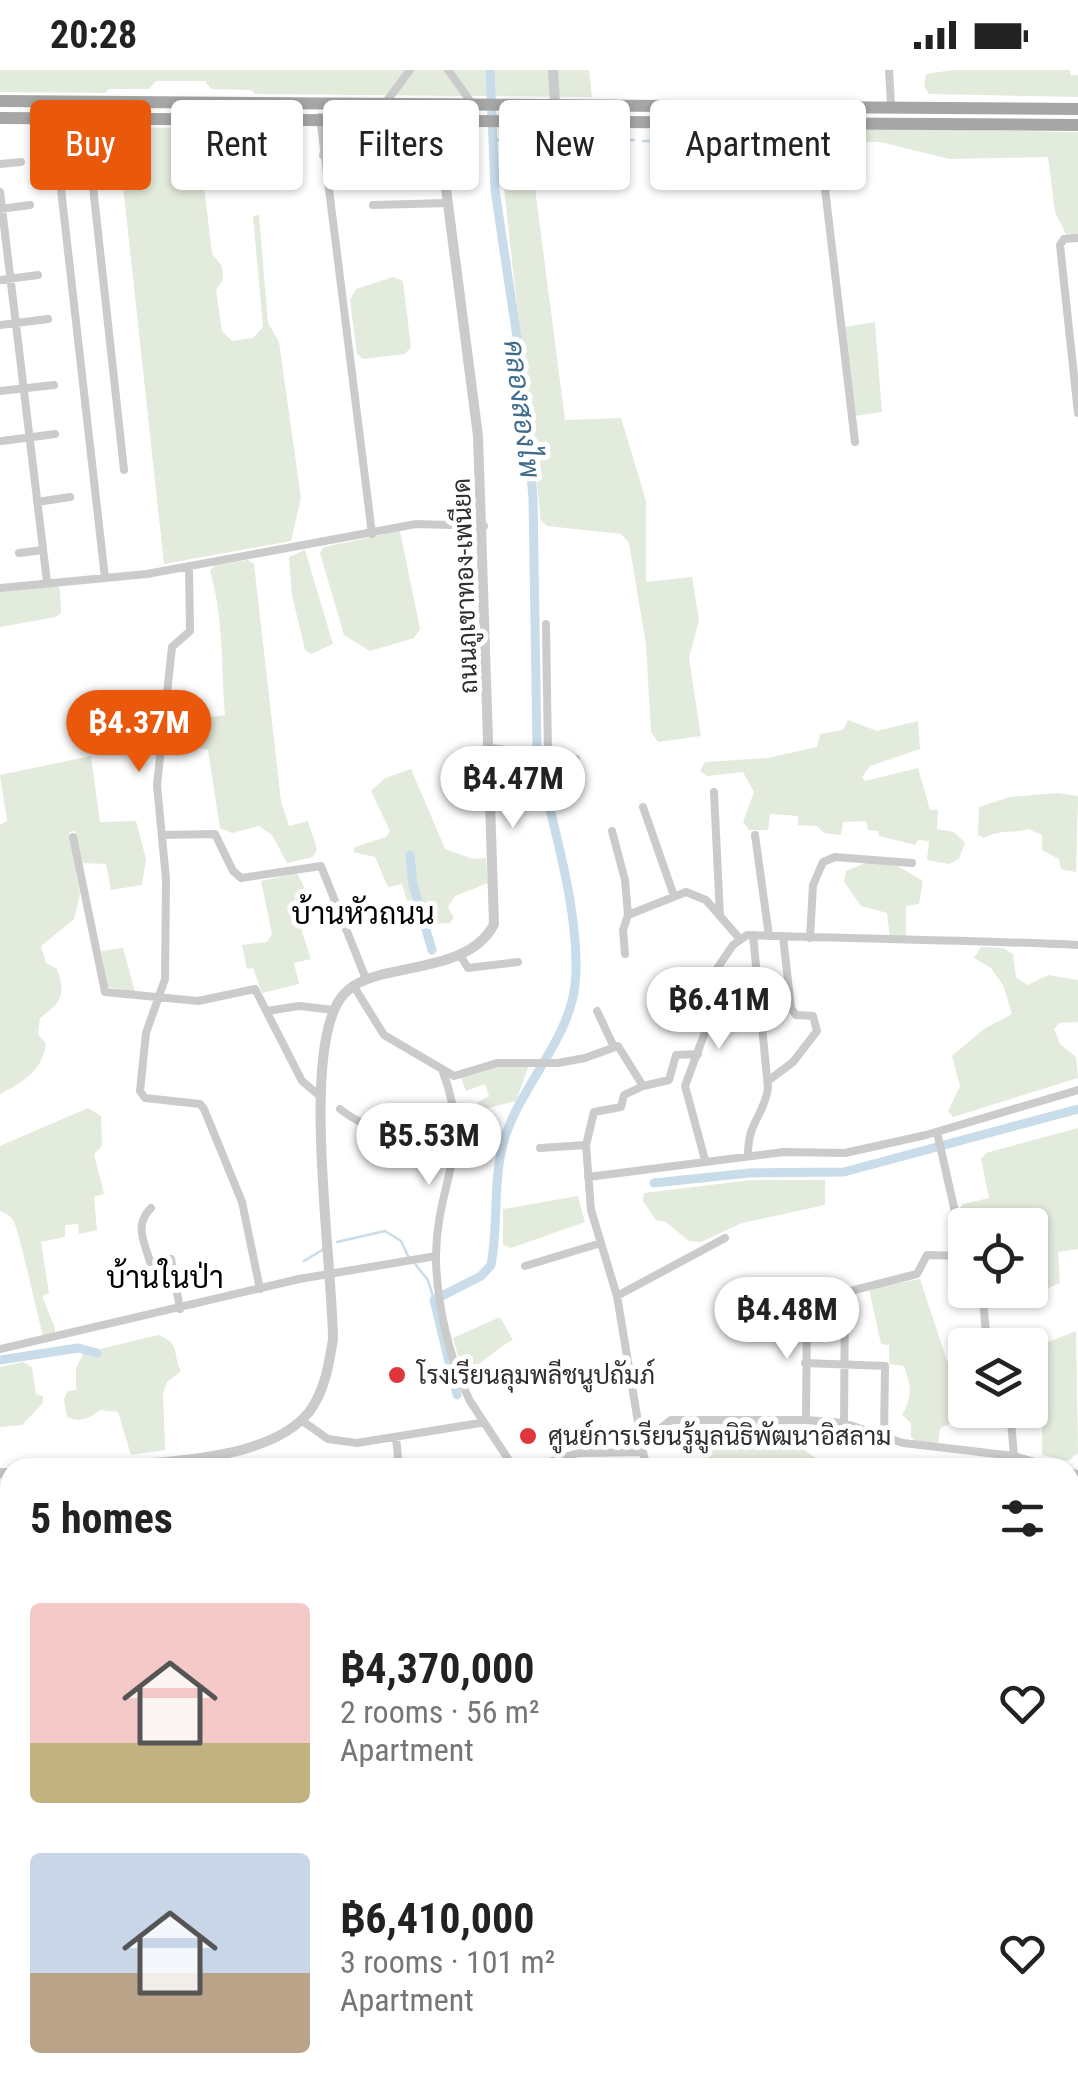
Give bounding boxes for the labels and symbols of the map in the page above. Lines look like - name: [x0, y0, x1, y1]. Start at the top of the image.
- water label: คลองสองไพ: [497, 338, 550, 480]
- street label: ถนนภูเขาทอง-เพนียด: [445, 477, 486, 694]
- pin: ฿4.37M: [58, 690, 220, 775]
- pin: ฿4.47M: [432, 746, 594, 831]
- district label: บ้านหัวถนน: [291, 893, 435, 931]
- pin: ฿6.41M: [638, 967, 800, 1052]
- pin: ฿5.53M: [348, 1103, 510, 1188]
- district label: บ้านในป่า: [106, 1257, 224, 1295]
- pin: ฿4.48M: [706, 1277, 868, 1362]
- place label: โรงเรียนลุมพลีชนูปถัมภ์: [415, 1358, 655, 1393]
- marker: โรงเรียนลุมพลีชนูปถัมภ์: [386, 1364, 408, 1386]
- place label: ศูนย์การเรียนรู้มูลนิธิพัฒนาอิสลาม: [548, 1419, 891, 1454]
- marker: ศูนย์การเรียนรู้มูลนิธิพัฒนาอิสลาม: [517, 1425, 539, 1447]

